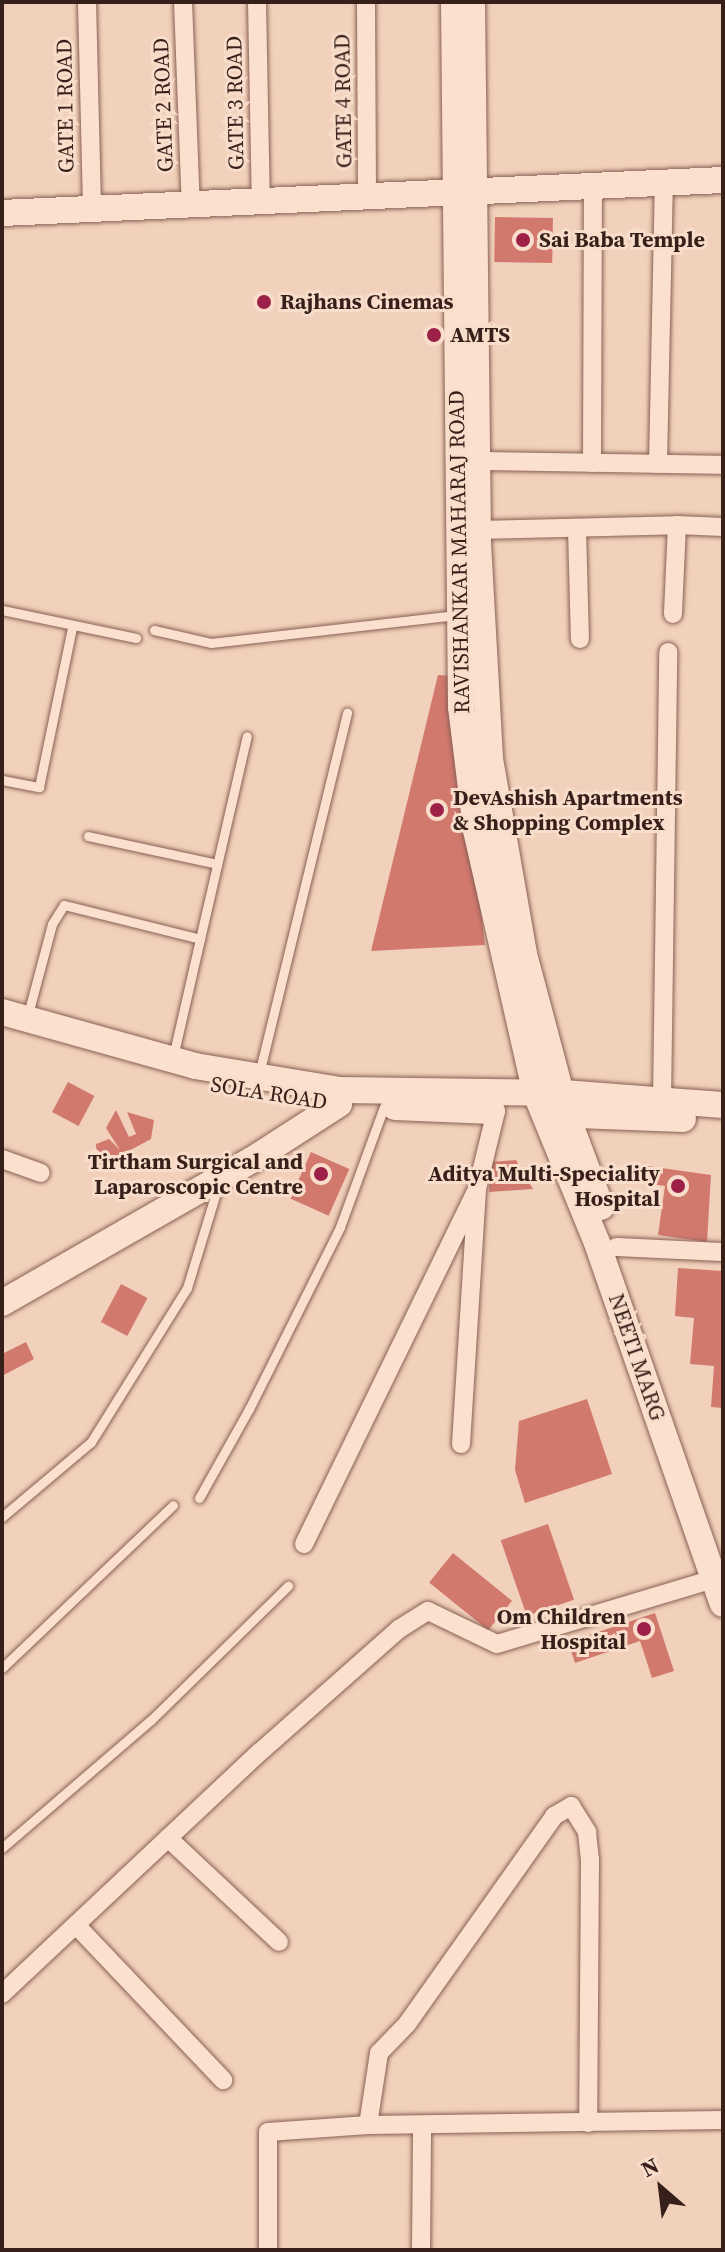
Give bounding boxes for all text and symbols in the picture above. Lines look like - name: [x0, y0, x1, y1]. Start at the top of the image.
- street label: GATE 4 ROAD: [329, 34, 357, 168]
- street label: GATE 3 ROAD: [221, 36, 249, 170]
- street label: GATE 2 ROAD: [147, 37, 179, 173]
- street label: GATE 1 ROAD: [51, 39, 79, 173]
- place label: Sai Baba Temple: [539, 227, 705, 253]
- marker: Sai Baba Temple: [514, 231, 532, 249]
- place label: Rajhans Cinemas: [280, 289, 454, 315]
- marker: Rajhans Cinemas: [255, 293, 273, 311]
- place label: AMTS: [450, 322, 510, 348]
- marker: AMTS: [425, 326, 443, 344]
- street label: RAVISHANKAR MAHARAJ ROAD: [443, 390, 475, 714]
- place label: DevAshish Apartments & Shopping Complex: [453, 784, 683, 836]
- marker: DevAshish Apartments & Shopping Complex: [428, 801, 446, 819]
- street label: SOLA ROAD: [209, 1071, 329, 1115]
- place label: Tirtham Surgical and Laparoscopic Centre: [88, 1148, 303, 1200]
- place label: Aditya Multi-Speciality Hospital: [428, 1160, 660, 1212]
- marker: Tirtham Surgical and Laparoscopic Centre: [310, 1163, 332, 1185]
- marker: Aditya Multi-Speciality Hospital: [667, 1175, 689, 1197]
- street label: NEETI MARG: [603, 1290, 671, 1424]
- place label: Om Children Hospital: [497, 1603, 626, 1654]
- marker: Om Children Hospital: [633, 1618, 655, 1640]
- north arrow: [621, 2148, 701, 2228]
- text: N: [636, 2150, 664, 2184]

